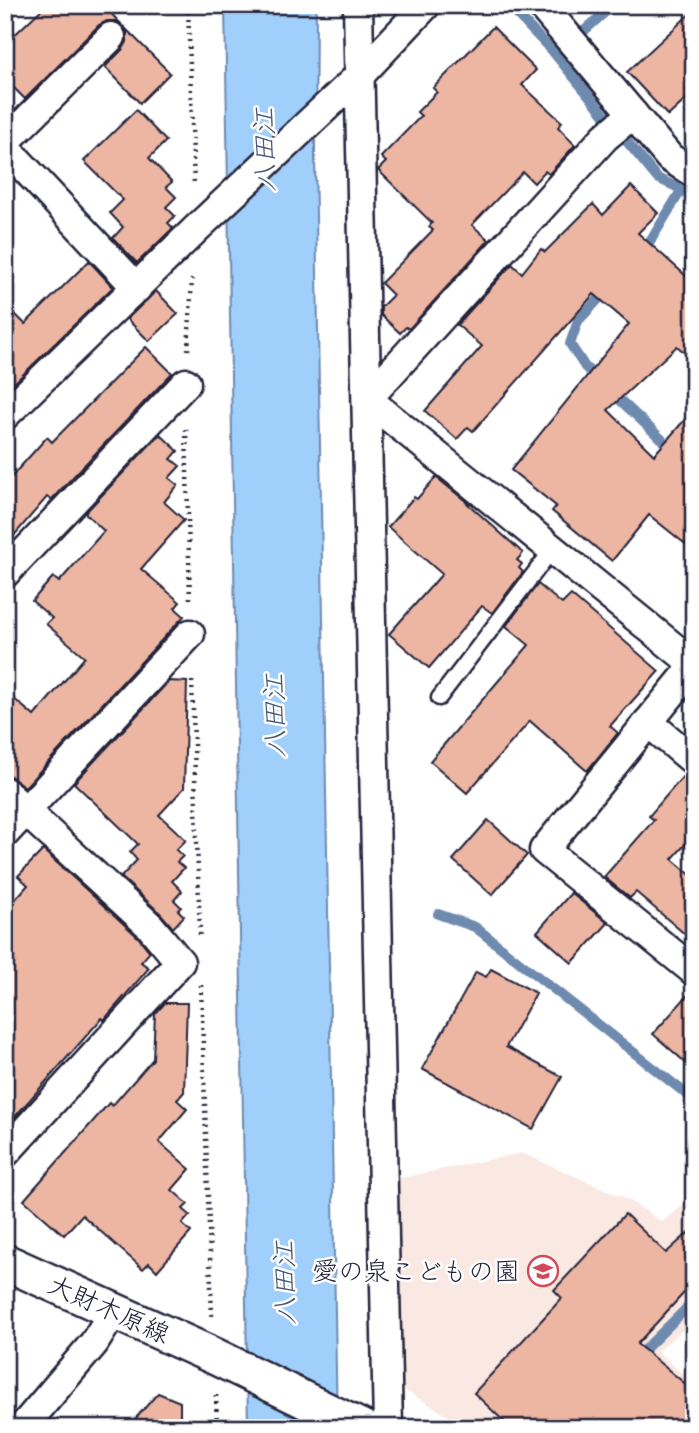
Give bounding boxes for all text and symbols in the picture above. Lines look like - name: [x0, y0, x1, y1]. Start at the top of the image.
- water label: 八田江: [248, 107, 290, 192]
- water label: 八田江: [258, 673, 300, 758]
- water label: 八田江: [268, 1240, 310, 1325]
- school or university icon: 愛の泉こどもの園: [526, 1254, 560, 1288]
- place label: 愛の泉こどもの園: [312, 1256, 520, 1293]
- street label: 大財木原線: [41, 1269, 174, 1356]

